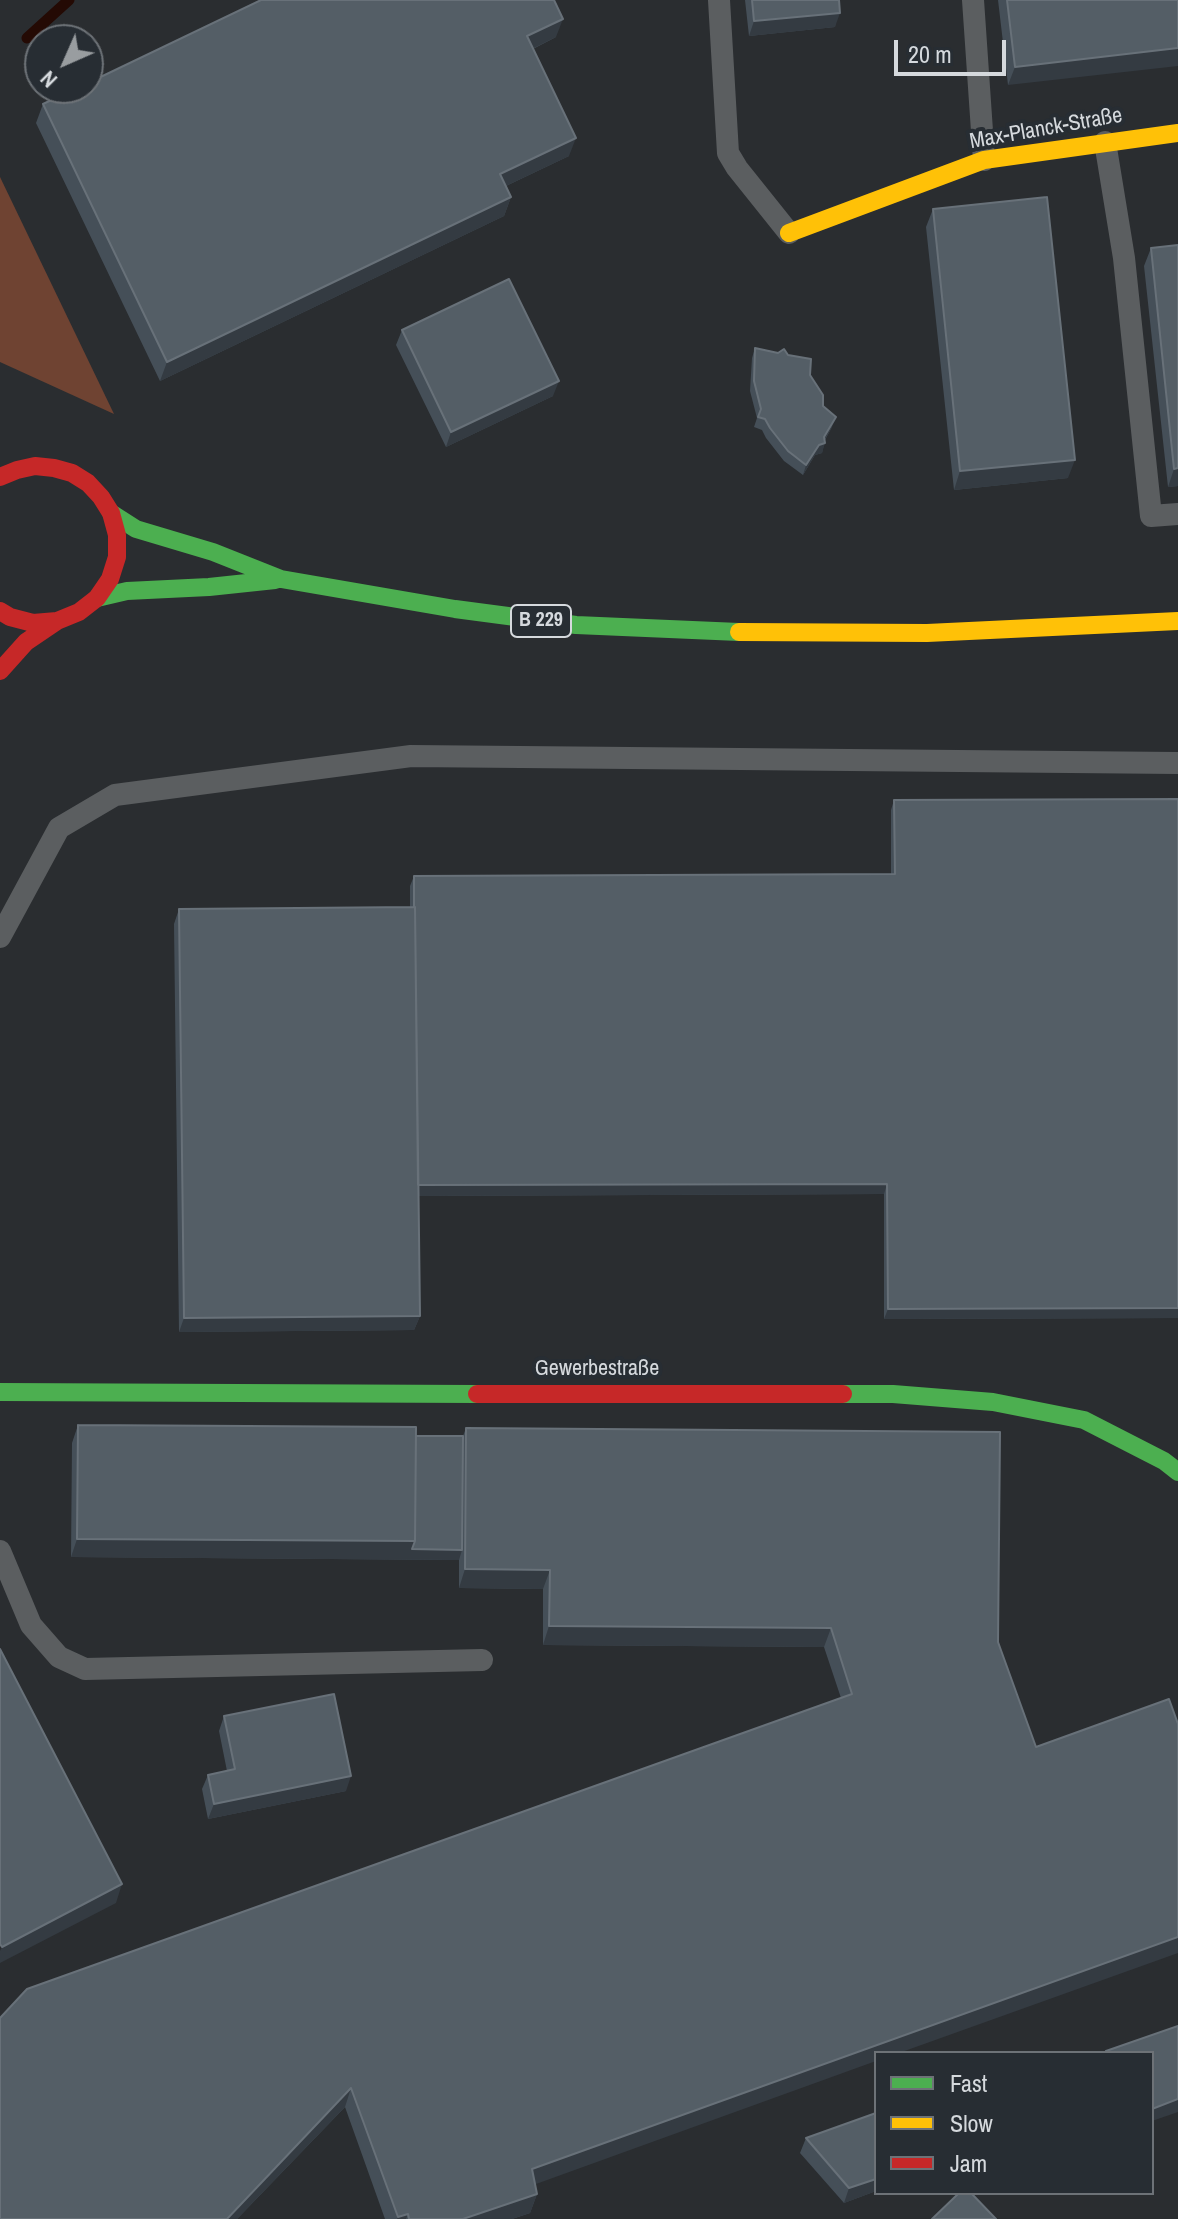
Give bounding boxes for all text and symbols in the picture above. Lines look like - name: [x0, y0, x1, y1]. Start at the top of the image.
- north arrow: [24, 24, 104, 104]
- scale bar: [898, 24, 1010, 74]
- text: 20 m: [908, 38, 952, 70]
- text: N: [33, 64, 64, 95]
- street label: Max-Planck-Straße: [968, 103, 1124, 155]
- road number: B 229: [511, 605, 571, 637]
- street label: Gewerbestraße: [535, 1356, 659, 1382]
- legend: [874, 2051, 1154, 2195]
- text: Fast: [950, 2067, 987, 2099]
- text: Slow: [950, 2107, 993, 2139]
- text: Jam: [950, 2147, 987, 2179]

